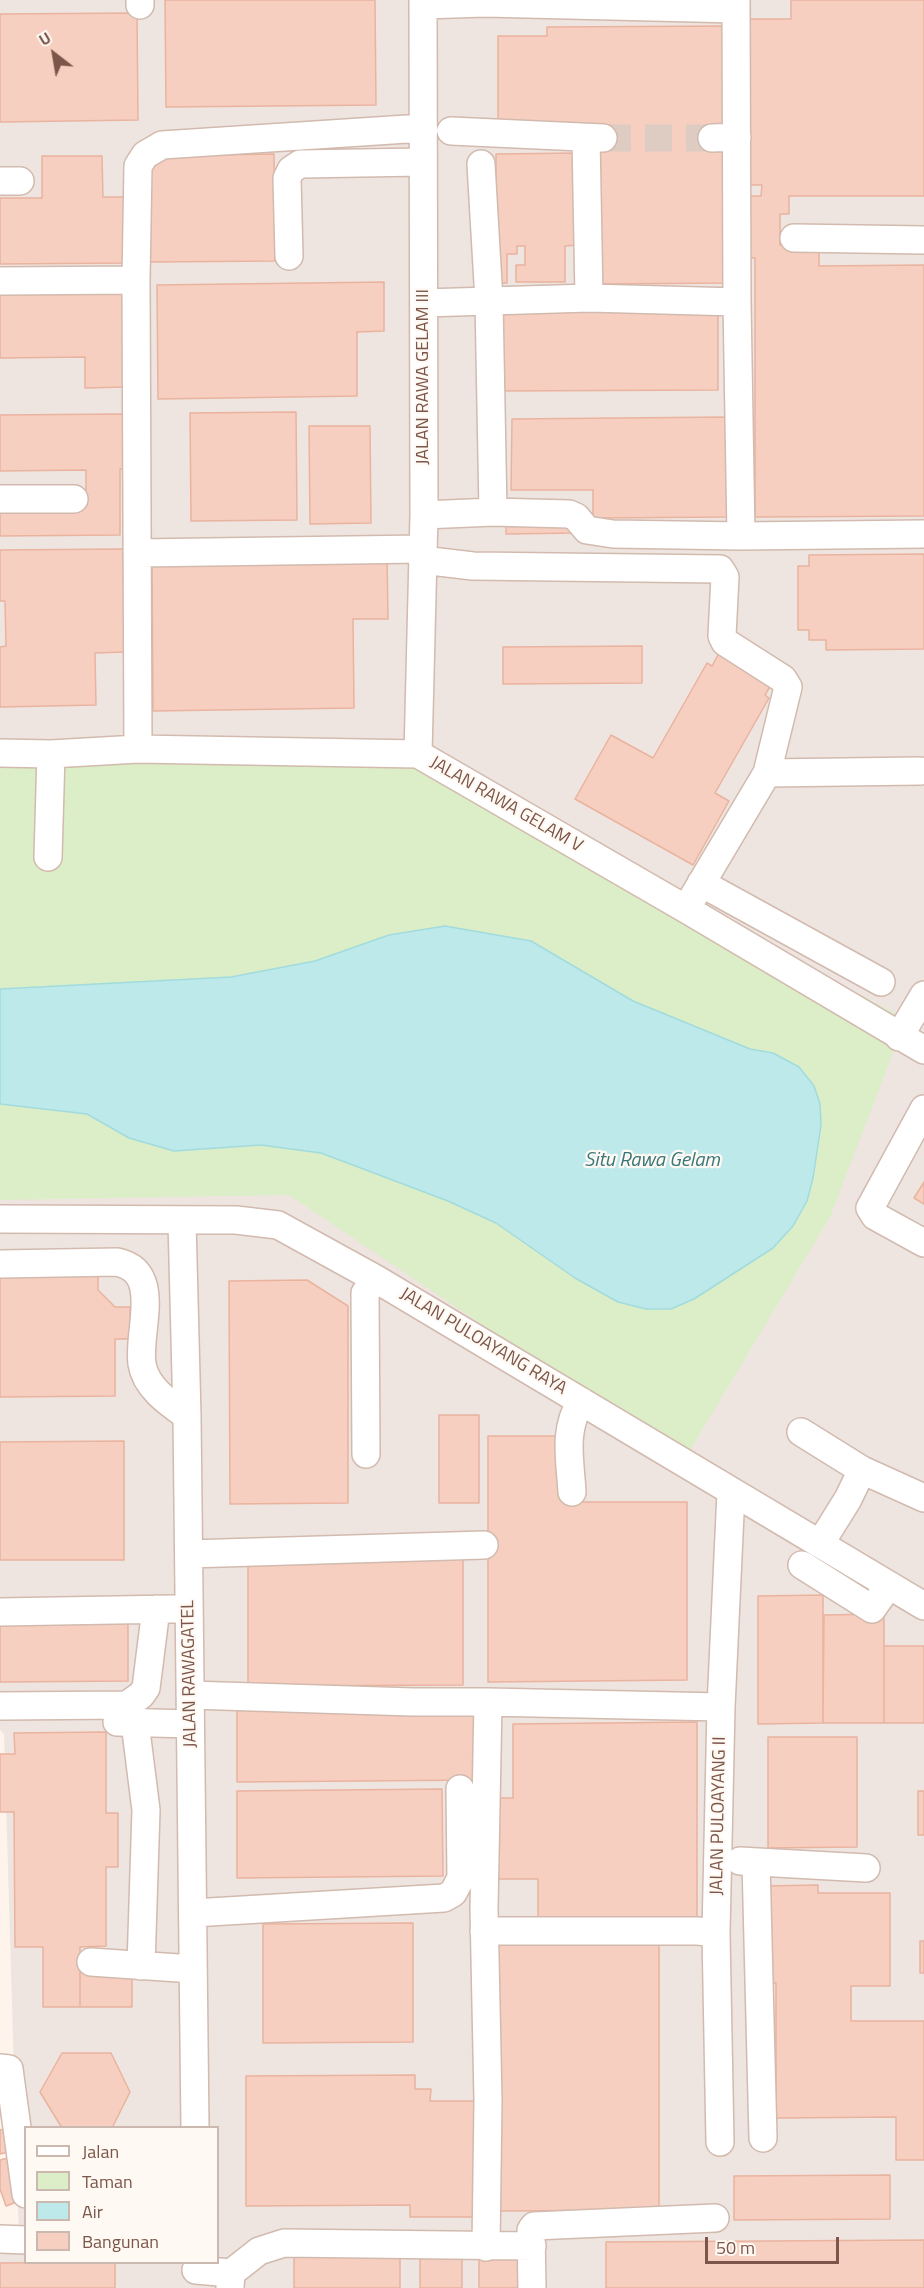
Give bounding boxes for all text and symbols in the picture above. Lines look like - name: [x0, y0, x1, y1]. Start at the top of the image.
- north arrow: [24, 24, 84, 84]
- text: U: [34, 26, 55, 52]
- street label: JALAN RAWA GELAM III: [413, 289, 435, 465]
- street label: JALAN RAWA GELAM V: [426, 752, 586, 858]
- water label: Situ Rawa Gelam: [584, 1149, 720, 1173]
- street label: JALAN PULOAYANG RAYA: [396, 1284, 570, 1400]
- street label: JALAN RAWAGATEL: [178, 1600, 202, 1748]
- street label: JALAN PULOAYANG II: [707, 1736, 731, 1896]
- legend: [24, 2126, 219, 2264]
- text: Jalan: [82, 2138, 119, 2165]
- text: Taman: [82, 2168, 133, 2195]
- text: Air: [82, 2198, 103, 2225]
- scale bar: [708, 2225, 842, 2263]
- text: Bangunan: [82, 2228, 159, 2255]
- text: 50 m: [716, 2234, 755, 2261]

